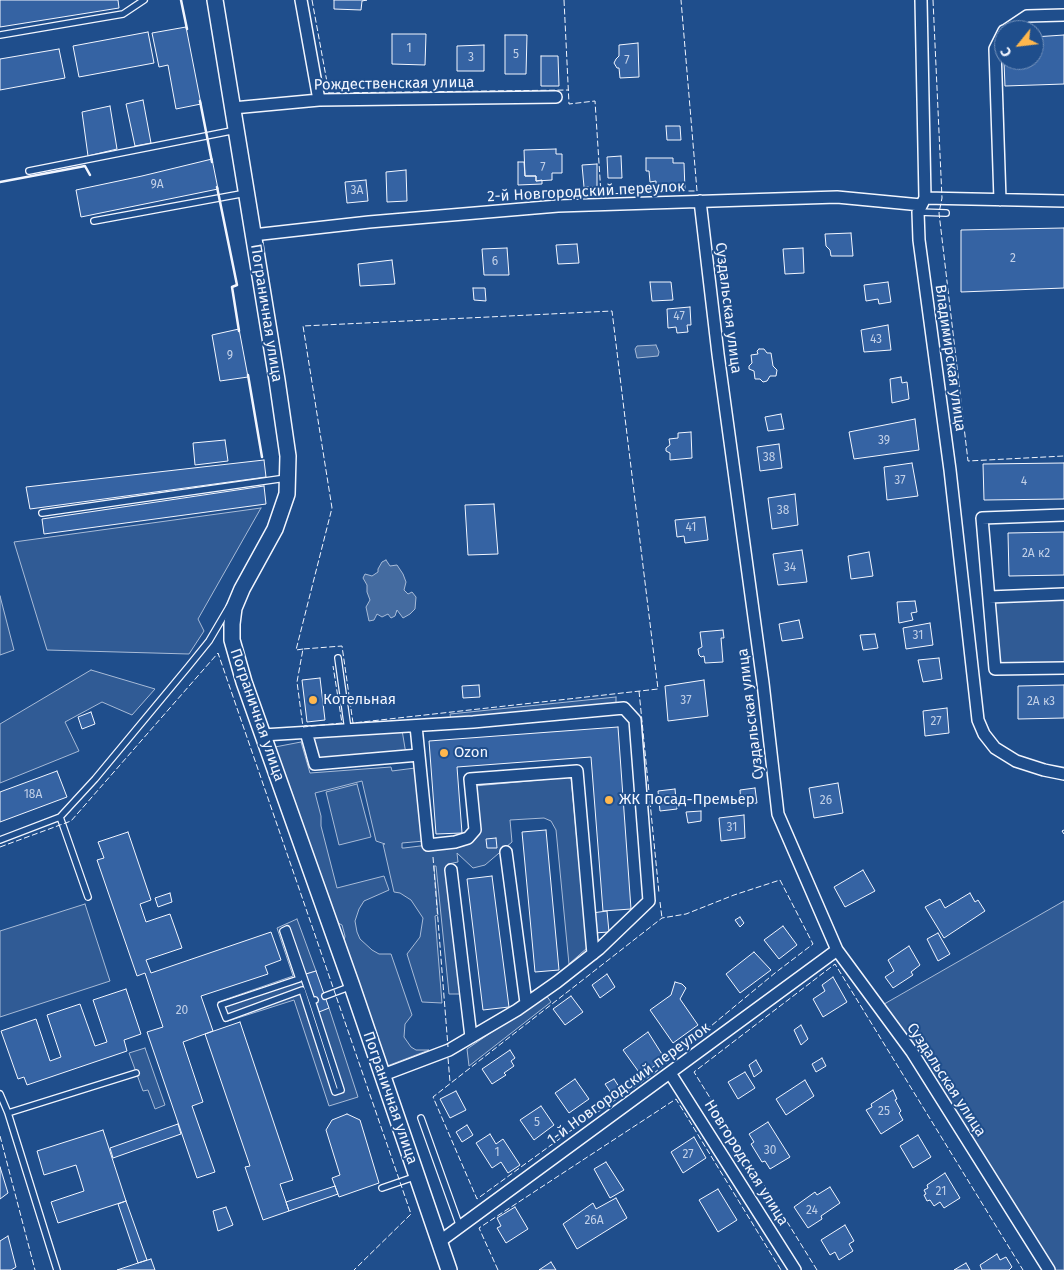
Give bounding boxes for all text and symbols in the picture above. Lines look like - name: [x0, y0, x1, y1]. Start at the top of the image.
- north arrow: [994, 20, 1044, 70]
- house number: 1: [406, 42, 412, 56]
- text: С: [997, 44, 1016, 60]
- house number: 5: [513, 48, 519, 62]
- house number: 3: [468, 51, 474, 65]
- house number: 7: [624, 54, 630, 68]
- street label: Рождественская улица: [314, 74, 474, 94]
- house number: 7: [540, 161, 546, 175]
- house number: 9А: [150, 178, 164, 192]
- street label: 2-й Новгородский переулок: [487, 178, 685, 206]
- house number: 3А: [351, 184, 363, 198]
- street label: Суздальская улица: [711, 241, 745, 375]
- street label: Пограничная улица: [246, 243, 286, 383]
- house number: 2: [1010, 252, 1016, 266]
- house number: 6: [492, 255, 498, 269]
- street label: Владимирская улица: [931, 283, 969, 433]
- house number: 47: [673, 310, 685, 324]
- house number: 43: [870, 333, 882, 347]
- house number: 9: [227, 349, 233, 363]
- house number: 39: [878, 434, 890, 448]
- house number: 38: [763, 451, 775, 465]
- house number: 37: [894, 474, 906, 488]
- house number: 4: [1021, 475, 1027, 489]
- house number: 38: [777, 504, 789, 518]
- house number: 41: [686, 521, 696, 535]
- house number: 2А к2: [1022, 547, 1050, 561]
- house number: 34: [784, 561, 796, 575]
- house number: 31: [913, 629, 923, 643]
- street label: Пограничная улица: [226, 646, 288, 784]
- street label: Суздальская улица: [734, 647, 768, 781]
- place label: Котельная: [323, 691, 396, 709]
- marker: Котельная: [307, 694, 319, 706]
- house number: 37: [680, 694, 692, 708]
- house number: 2А к3: [1027, 695, 1055, 709]
- house number: 27: [930, 715, 942, 729]
- place label: Ozon: [454, 744, 488, 762]
- marker: Ozon: [438, 747, 450, 759]
- house number: 18А: [24, 788, 42, 802]
- place label: ЖК Посад-Премьер: [619, 791, 755, 809]
- marker: ЖК Посад-Премьер: [603, 794, 615, 806]
- house number: 26: [820, 794, 832, 808]
- house number: 31: [727, 821, 737, 835]
- house number: 20: [176, 1004, 188, 1018]
- street label: 1-й Новгородский переулок: [544, 1019, 714, 1149]
- street label: Суздальская улица: [902, 1020, 990, 1140]
- street label: Пограничная улица: [359, 1029, 421, 1167]
- street label: Новгородская улица: [700, 1097, 792, 1229]
- house number: 25: [878, 1105, 890, 1119]
- house number: 5: [534, 1116, 540, 1130]
- house number: 30: [764, 1144, 776, 1158]
- house number: 1: [494, 1146, 500, 1160]
- house number: 27: [682, 1148, 694, 1162]
- house number: 21: [936, 1185, 946, 1199]
- house number: 24: [806, 1204, 818, 1218]
- house number: 26А: [584, 1214, 604, 1228]

